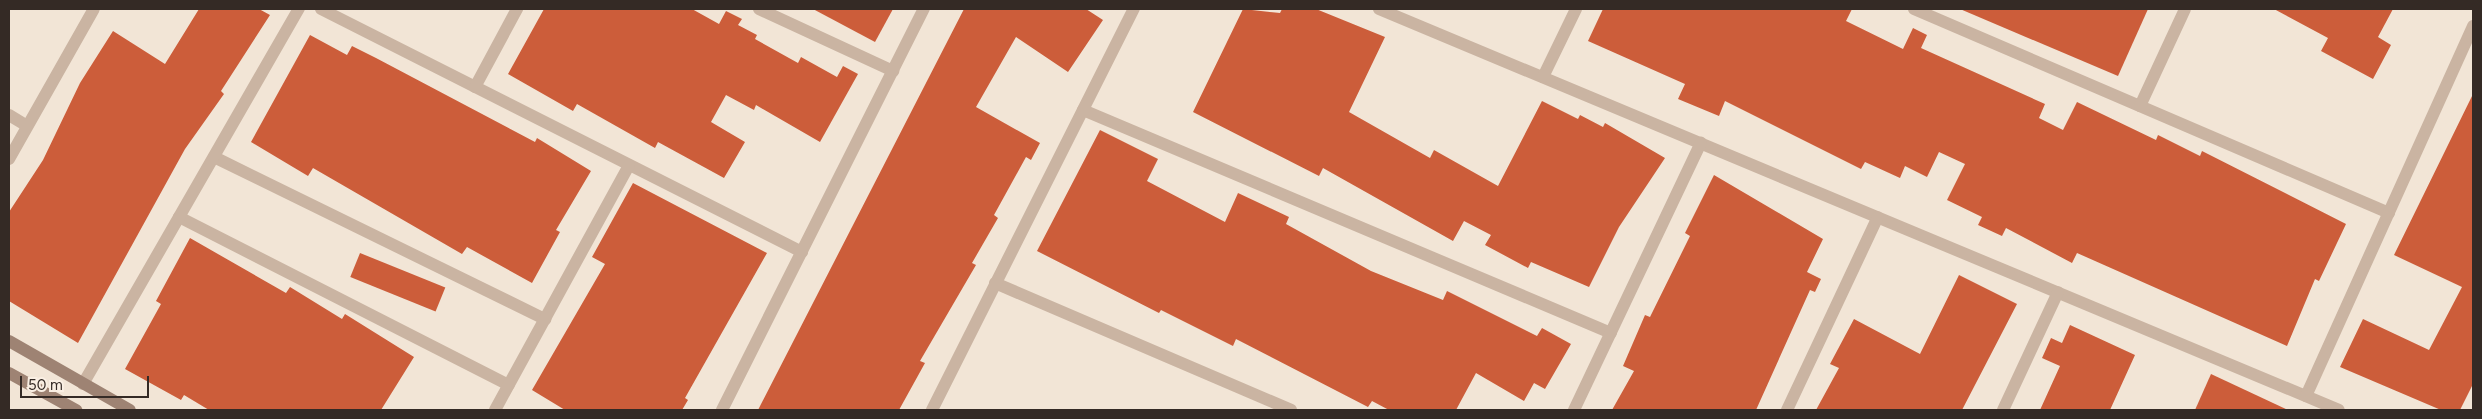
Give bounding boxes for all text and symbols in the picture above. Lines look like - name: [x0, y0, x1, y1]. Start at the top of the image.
- scale bar: [22, 366, 151, 398]
- text: 50 m: [28, 376, 63, 394]

